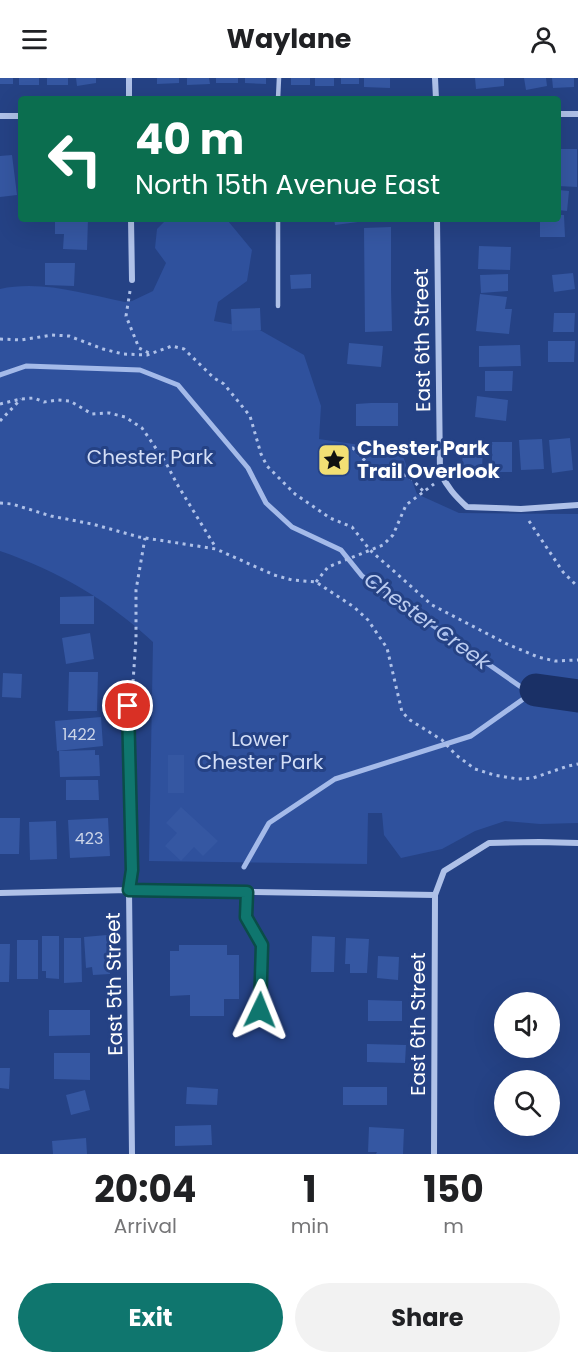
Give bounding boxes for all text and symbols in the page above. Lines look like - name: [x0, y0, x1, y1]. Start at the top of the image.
- text: Waylane: [227, 20, 351, 57]
- icon: menu: [18, 23, 51, 56]
- icon: person: [527, 23, 560, 56]
- text: 40 m: [135, 110, 244, 169]
- icon: left: [36, 120, 114, 198]
- text: North 15th Avenue East: [135, 166, 440, 203]
- street label: East 6th Street: [407, 268, 437, 412]
- place label: Chester Park Trail Overlook: [357, 434, 500, 485]
- place icon: Chester Park Trail Overlook: [316, 442, 352, 478]
- park label: Chester Park: [87, 443, 214, 471]
- water label: Chester Creek: [358, 565, 497, 677]
- pin: [102, 680, 153, 731]
- icon: arrive: [111, 689, 144, 722]
- house number: 1422: [62, 723, 96, 746]
- park label: Lower Chester Park: [197, 725, 324, 776]
- house number: 423: [75, 827, 103, 850]
- street label: East 5th Street: [99, 912, 129, 1056]
- street label: East 6th Street: [404, 952, 432, 1096]
- position arrow: [228, 978, 292, 1042]
- map controls: [494, 992, 560, 1136]
- button: sound: [494, 992, 560, 1058]
- button: search: [494, 1070, 560, 1136]
- text: 20:04: [94, 1164, 196, 1215]
- text: 1: [303, 1164, 317, 1215]
- text: 150: [423, 1164, 484, 1215]
- text: Arrival: [114, 1212, 177, 1240]
- text: min: [291, 1212, 329, 1240]
- text: m: [443, 1212, 464, 1240]
- button: Exit: [18, 1283, 283, 1352]
- button: Share: [295, 1283, 560, 1352]

